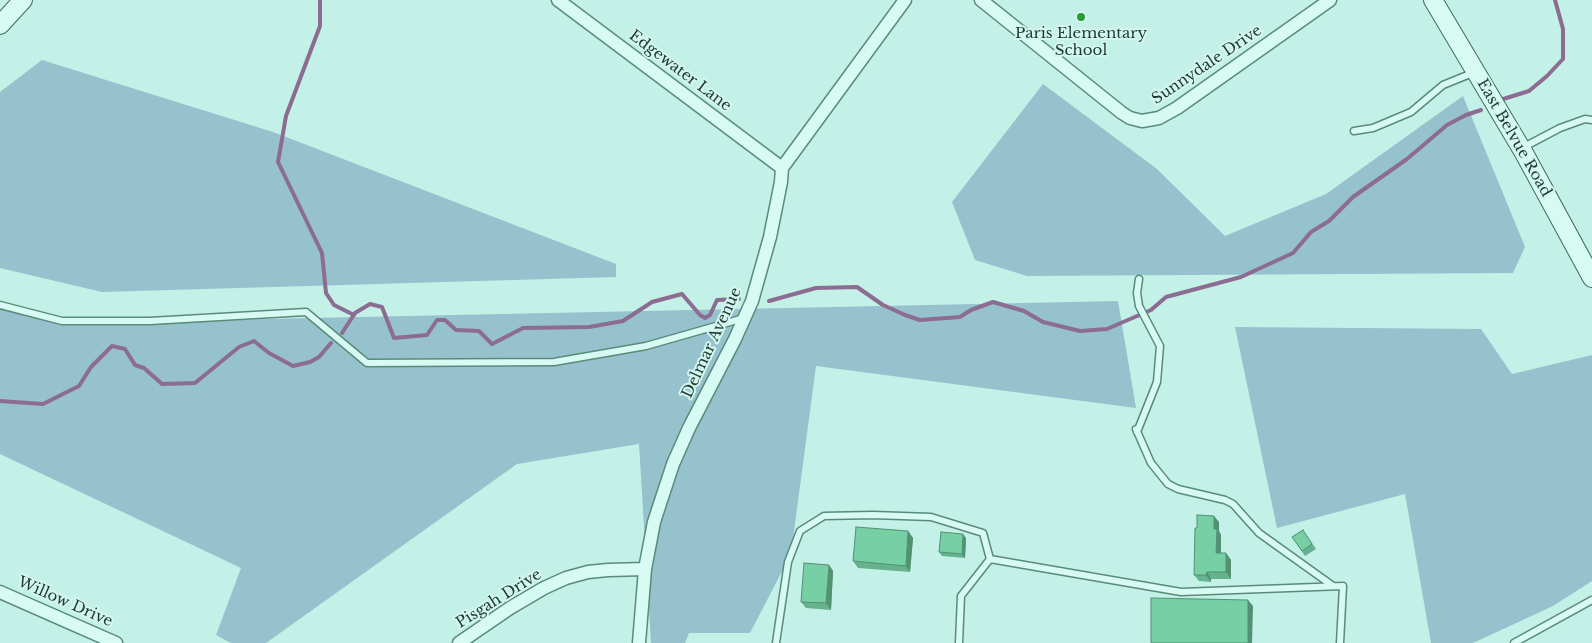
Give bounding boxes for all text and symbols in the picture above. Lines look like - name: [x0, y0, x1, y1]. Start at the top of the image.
- marker: Paris Elementary School: [1075, 11, 1087, 23]
- street label: Sunnydale Drive: [1149, 22, 1265, 108]
- place label: Paris Elementary School: [1015, 25, 1147, 60]
- street label: Edgewater Lane: [625, 27, 735, 115]
- street label: East Belvue Road: [1473, 76, 1555, 200]
- street label: Delmar Avenue: [679, 285, 745, 401]
- street label: Pisgah Drive: [453, 566, 545, 632]
- street label: Willow Drive: [15, 573, 115, 631]

